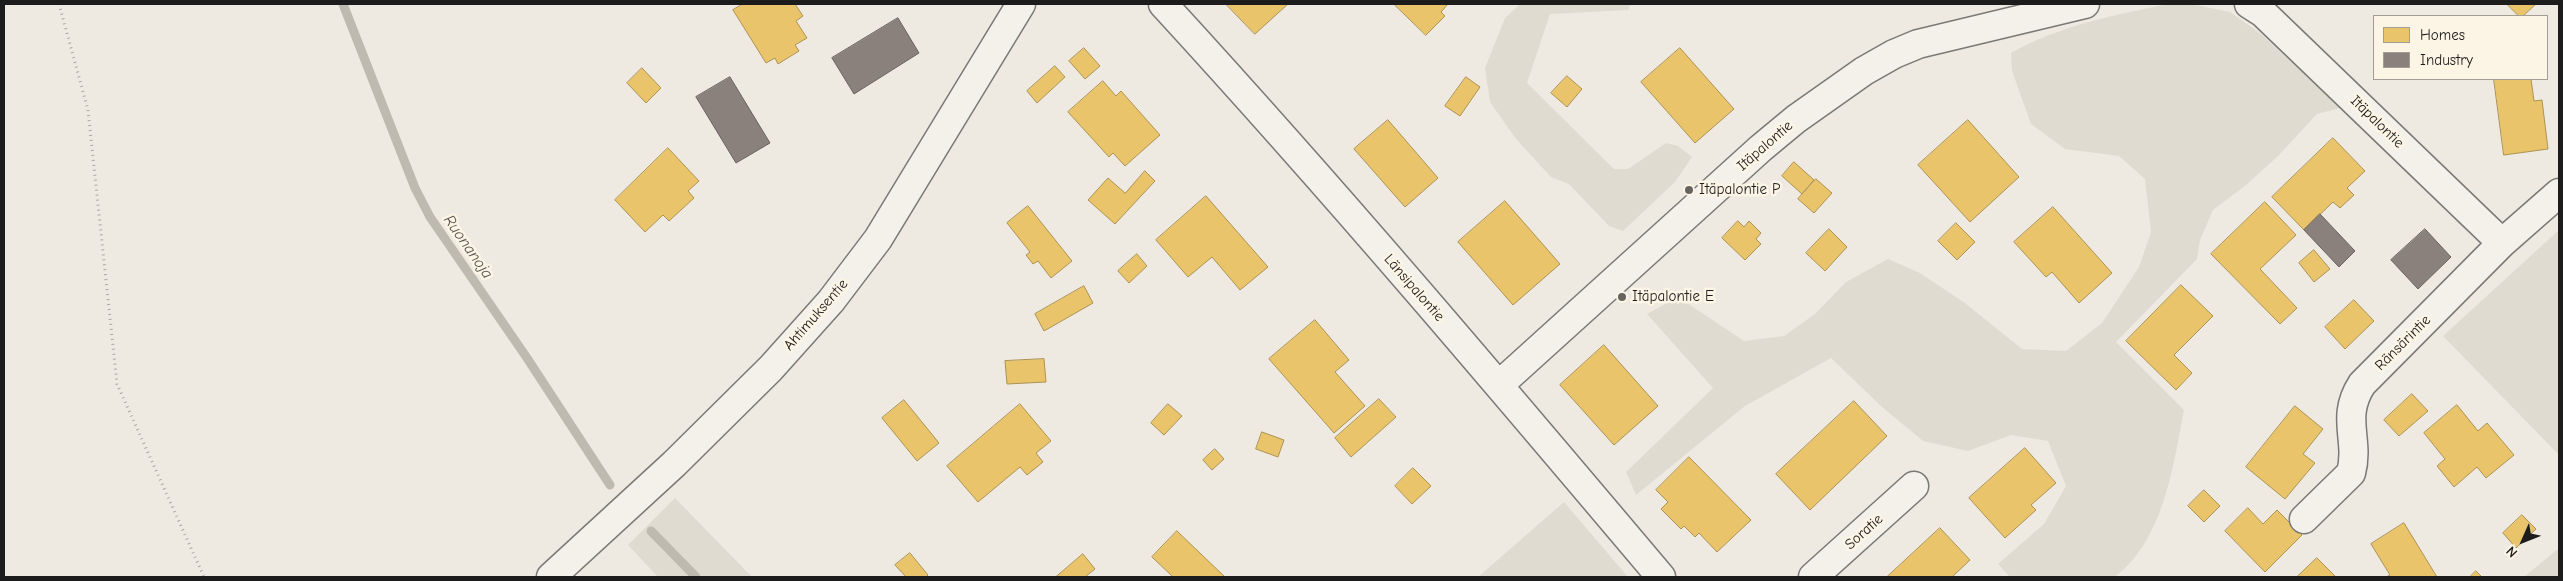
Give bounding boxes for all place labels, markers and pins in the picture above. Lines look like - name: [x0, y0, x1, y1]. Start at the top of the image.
- place label: Itäpalontie P: [1699, 181, 1780, 199]
- marker: Itäpalontie P: [1683, 184, 1695, 196]
- place label: Itäpalontie E: [1632, 288, 1714, 306]
- marker: Itäpalontie E: [1616, 291, 1628, 303]

